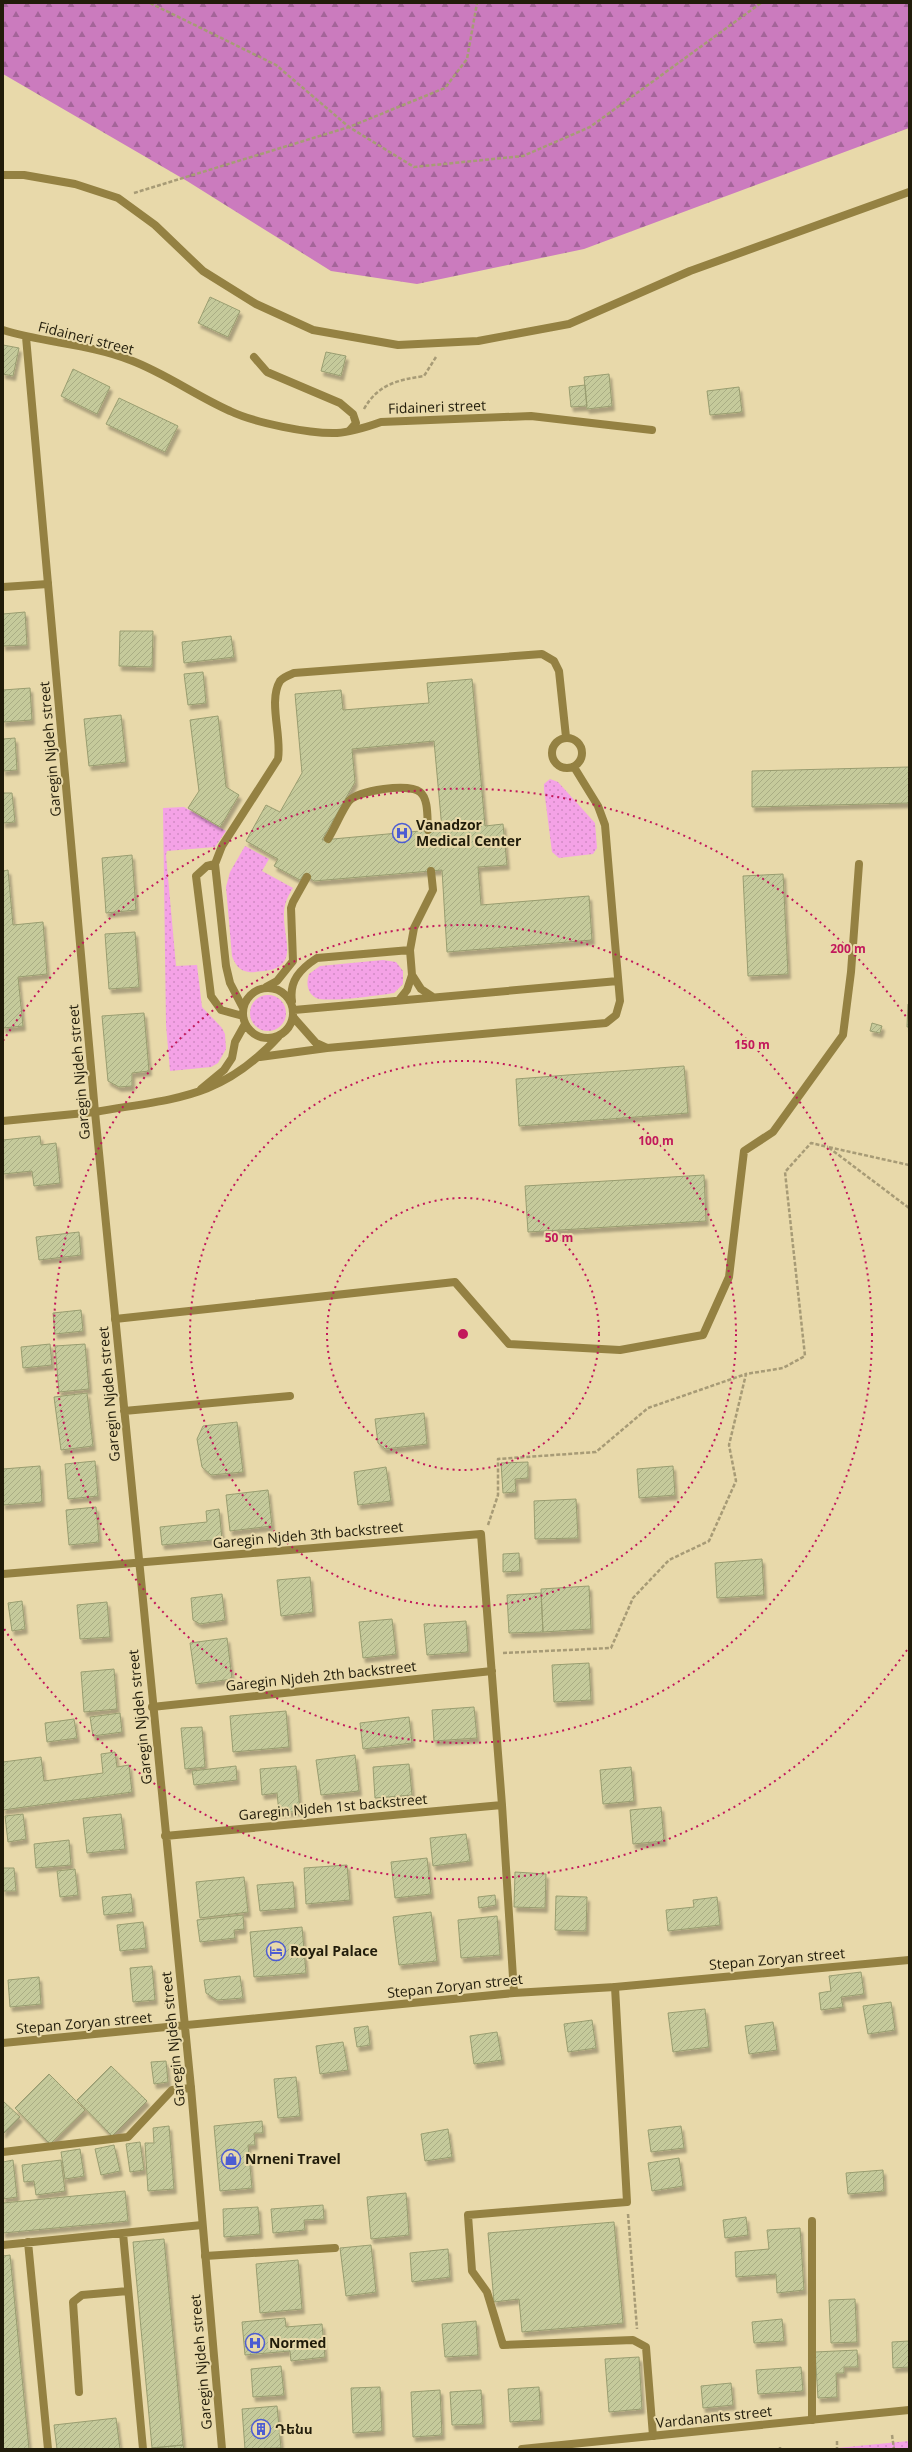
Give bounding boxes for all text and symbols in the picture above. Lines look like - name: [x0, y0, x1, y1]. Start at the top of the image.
- street label: Fidaineri street: [36, 316, 136, 359]
- street label: Fidaineri street: [388, 395, 486, 418]
- street label: Garegin Njdeh street: [34, 681, 65, 817]
- place label: Vanadzor Medical Center: [416, 815, 522, 850]
- hospital icon: Vanadzor Medical Center: [391, 822, 413, 844]
- text: 200 m: [830, 940, 866, 957]
- street label: Garegin Njdeh street: [63, 1004, 94, 1140]
- text: 150 m: [734, 1036, 770, 1053]
- text: 100 m: [638, 1132, 674, 1149]
- text: 50 m: [545, 1229, 573, 1246]
- street label: Garegin Njdeh street: [93, 1326, 124, 1462]
- centre of rings: [456, 1327, 470, 1341]
- street label: Garegin Njdeh 3th backstreet: [212, 1517, 404, 1552]
- street label: Garegin Njdeh street: [123, 1649, 156, 1786]
- street label: Garegin Njdeh 2th backstreet: [225, 1656, 417, 1695]
- street label: Garegin Njdeh 1st backstreet: [238, 1789, 428, 1824]
- hotel icon: Royal Palace: [265, 1940, 287, 1962]
- place label: Royal Palace: [290, 1941, 378, 1960]
- street label: Stepan Zoryan street: [708, 1943, 846, 1974]
- street label: Stepan Zoryan street: [386, 1969, 524, 2002]
- street label: Garegin Njdeh street: [156, 1971, 189, 2108]
- street label: Stepan Zoryan street: [15, 2007, 153, 2038]
- shop icon: Nrneni Travel: [220, 2148, 242, 2170]
- place label: Nrneni Travel: [245, 2149, 341, 2168]
- street label: Garegin Njdeh street: [185, 2294, 216, 2430]
- hospital icon: Normed: [244, 2332, 266, 2354]
- place label: Normed: [269, 2333, 326, 2352]
- street label: Vardanants street: [655, 2401, 773, 2432]
- building icon: Դենս: [250, 2418, 272, 2440]
- place label: Դենս: [275, 2419, 313, 2438]

